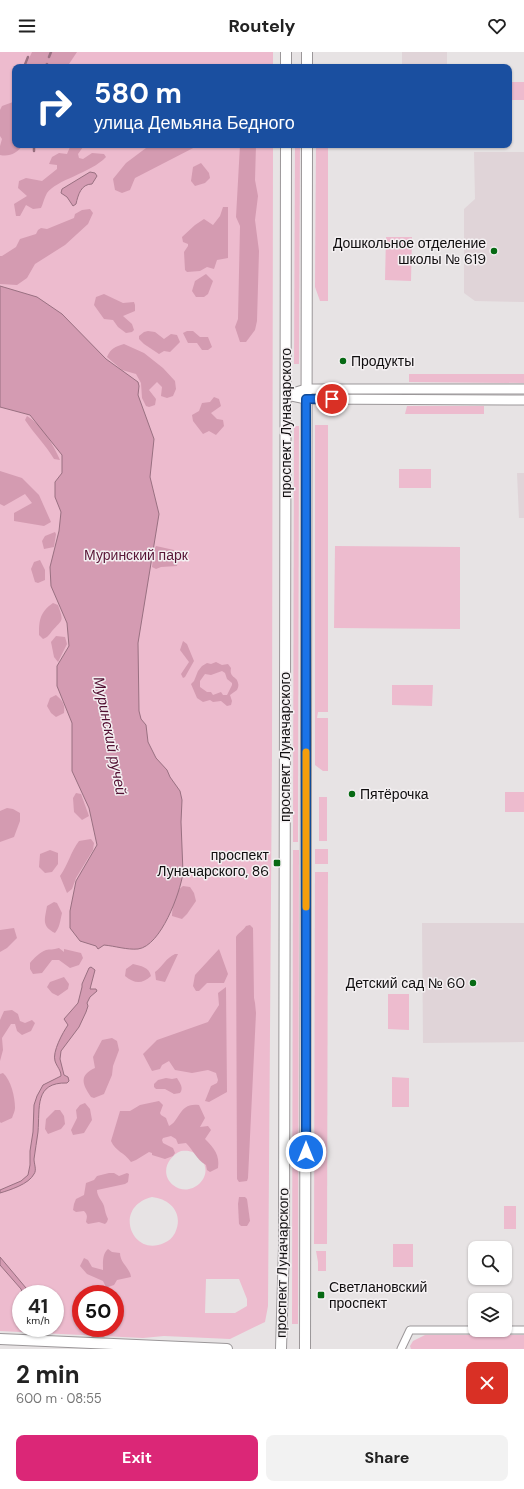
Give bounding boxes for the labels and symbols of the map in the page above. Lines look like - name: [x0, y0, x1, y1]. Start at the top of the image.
- place label: Дошкольное отделение школы № 619: [333, 234, 486, 268]
- marker: Дошкольное отделение школы № 619: [489, 246, 499, 256]
- street label: проспект Луначарского: [277, 348, 295, 498]
- place label: Продукты: [351, 352, 414, 370]
- marker: Продукты: [338, 356, 348, 366]
- pin: [315, 382, 349, 416]
- park label: Муринский парк: [84, 546, 189, 564]
- street label: проспект Луначарского: [276, 672, 294, 822]
- water label: Муринский ручей: [89, 675, 131, 798]
- place label: Пятёрочка: [360, 785, 429, 803]
- marker: Пятёрочка: [347, 789, 357, 799]
- place label: проспект Луначарского, 86: [157, 846, 270, 880]
- marker: проспект Луначарского, 86: [272, 858, 282, 868]
- place label: Детский сад № 60: [346, 974, 465, 992]
- marker: Детский сад № 60: [468, 978, 478, 988]
- position arrow: [285, 1131, 327, 1173]
- street label: проспект Луначарского: [272, 1188, 292, 1338]
- place label: Светлановский проспект: [329, 1278, 427, 1312]
- speed limit sign: 50: [72, 1285, 124, 1337]
- marker: Светлановский проспект: [316, 1290, 326, 1300]

